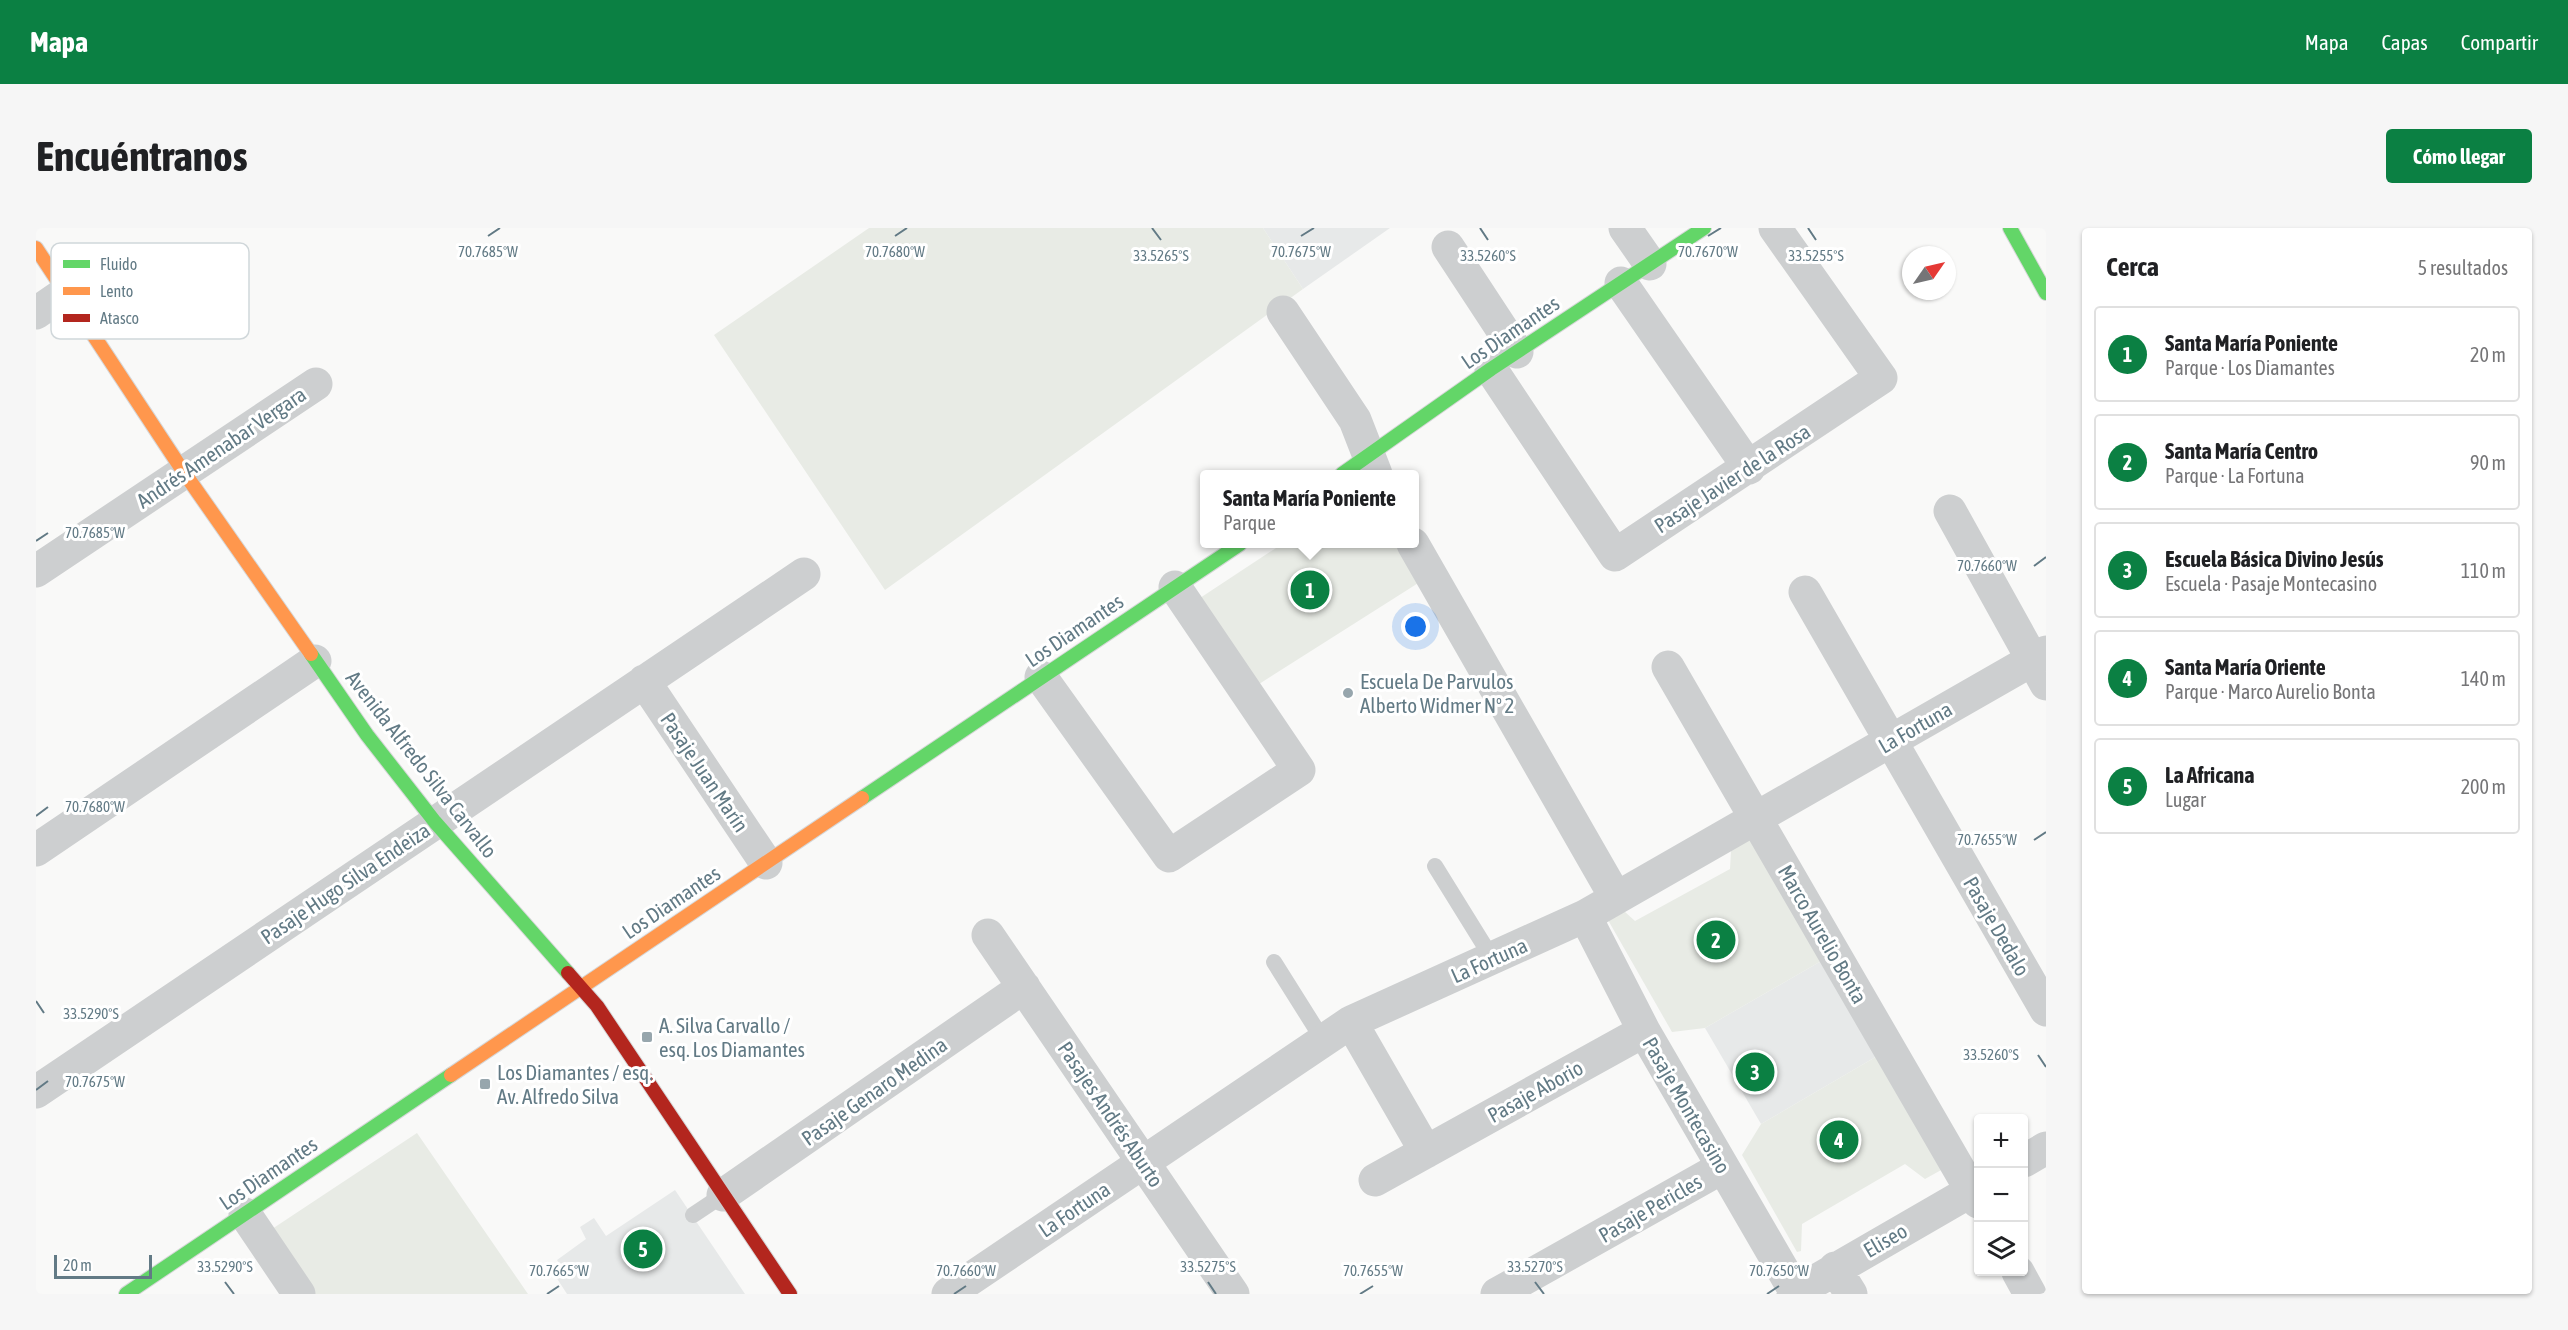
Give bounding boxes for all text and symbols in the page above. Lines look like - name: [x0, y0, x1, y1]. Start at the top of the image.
- text: Mapa: [30, 26, 88, 58]
- text: Mapa: [2305, 30, 2348, 54]
- text: Capas: [2381, 30, 2428, 54]
- text: Compartir: [2461, 30, 2538, 54]
- button: Cómo llegar: [2386, 129, 2532, 183]
- text: Encuéntranos: [36, 132, 248, 180]
- legend: [51, 243, 249, 339]
- text: 70.7685°W: [458, 243, 518, 260]
- text: 70.7680°W: [865, 243, 925, 260]
- text: 70.7675°W: [1271, 243, 1331, 260]
- text: 70.7670°W: [1678, 243, 1738, 260]
- north arrow: [1902, 246, 1956, 300]
- text: 33.5265°S: [1133, 247, 1189, 264]
- text: 33.5260°S: [1460, 247, 1516, 264]
- text: 33.5255°S: [1788, 247, 1844, 264]
- text: Cerca: [2106, 252, 2159, 282]
- text: Fluido: [100, 255, 137, 273]
- text: 5 resultados: [2418, 256, 2508, 279]
- text: Lento: [100, 282, 133, 300]
- street label: Los Diamantes: [1457, 291, 1563, 373]
- text: Atasco: [100, 309, 139, 327]
- text: Santa María Poniente: [2165, 330, 2338, 356]
- text: 1: [2123, 343, 2132, 366]
- text: 20 m: [2470, 343, 2506, 366]
- text: Parque · Los Diamantes: [2165, 356, 2335, 379]
- street label: Andrés Amenabar Vergara: [132, 381, 310, 513]
- street label: Pasaje Javier de la Rosa: [1650, 419, 1814, 537]
- text: Santa María Centro: [2165, 438, 2318, 464]
- text: 2: [2123, 451, 2132, 474]
- text: 90 m: [2470, 451, 2506, 474]
- text: Parque · La Fortuna: [2165, 464, 2305, 487]
- popup: [1200, 470, 1419, 548]
- text: Santa María Poniente: [1223, 485, 1396, 511]
- text: Parque: [1223, 511, 1276, 534]
- text: 70.7685°W: [65, 524, 125, 541]
- text: Escuela Básica Divino Jesús: [2165, 546, 2384, 572]
- text: 70.7660°W: [1957, 557, 2017, 574]
- text: 3: [2123, 559, 2132, 582]
- text: 110 m: [2461, 559, 2506, 582]
- pin: 1: [1290, 568, 1330, 613]
- text: Escuela · Pasaje Montecasino: [2165, 572, 2377, 595]
- street label: Los Diamantes: [1021, 589, 1127, 671]
- your location: [1401, 612, 1430, 641]
- text: Santa María Oriente: [2165, 654, 2326, 680]
- street label: Avenida Alfredo Silva Carvallo: [342, 666, 502, 862]
- text: 4: [2123, 667, 2132, 690]
- text: 140 m: [2461, 667, 2506, 690]
- place label: Escuela De Parvulos Alberto Widmer Nº 2: [1360, 669, 1514, 717]
- text: Parque · Marco Aurelio Bonta: [2165, 680, 2376, 703]
- marker: Escuela De Parvulos Alberto Widmer Nº 2: [1341, 686, 1355, 700]
- street label: La Fortuna: [1874, 696, 1956, 758]
- street label: Pasaje Juan Marín: [656, 708, 754, 836]
- text: La Africana: [2165, 762, 2254, 788]
- text: 5: [2123, 775, 2132, 798]
- text: 200 m: [2461, 775, 2506, 798]
- text: Lugar: [2165, 788, 2206, 811]
- text: 70.7680°W: [65, 798, 125, 815]
- street label: Pasaje Hugo Silva Endeiza: [256, 818, 434, 948]
- text: 70.7655°W: [1957, 831, 2017, 848]
- street label: Los Diamantes: [618, 861, 724, 943]
- street label: Marco Aurelio Bonta: [1774, 861, 1872, 1007]
- street label: Pasaje Dedalo: [1959, 872, 2035, 980]
- pin: 2: [1696, 918, 1736, 962]
- street label: La Fortuna: [1447, 933, 1531, 987]
- text: 33.5290°S: [63, 1005, 119, 1022]
- place label: A. Silva Carvallo / esq. Los Diamantes: [659, 1013, 805, 1061]
- marker: A. Silva Carvallo / esq. Los Diamantes: [640, 1030, 654, 1044]
- street label: Pasaje Genaro Medina: [797, 1032, 951, 1150]
- street label: Pasaje Montecasino: [1638, 1033, 1736, 1177]
- street label: Pasajes Andrés Aburto: [1054, 1037, 1168, 1191]
- text: 33.5260°S: [1963, 1046, 2019, 1063]
- pin: 3: [1736, 1050, 1774, 1094]
- street label: Pasaje Aborio: [1483, 1055, 1587, 1127]
- place label: Los Diamantes / esq. Av. Alfredo Silva: [497, 1060, 653, 1108]
- text: 70.7675°W: [65, 1073, 125, 1090]
- marker: Los Diamantes / esq. Av. Alfredo Silva: [478, 1077, 492, 1091]
- map controls: [1974, 1114, 2028, 1276]
- button: +: [1974, 1114, 2028, 1168]
- pin: 4: [1820, 1118, 1858, 1162]
- street label: Los Diamantes: [215, 1132, 321, 1214]
- button: −: [1974, 1168, 2028, 1222]
- street label: Pasaje Pericles: [1594, 1169, 1706, 1247]
- street label: La Fortuna: [1034, 1176, 1114, 1242]
- street label: Eliseo: [1859, 1218, 1911, 1262]
- button: layers: [1974, 1222, 2028, 1276]
- pin: 5: [624, 1226, 662, 1272]
- scale bar: [54, 1252, 152, 1280]
- text: 20 m: [63, 1256, 92, 1274]
- text: 33.5290°S: [197, 1258, 253, 1275]
- text: 33.5275°S: [1180, 1258, 1236, 1275]
- text: 33.5270°S: [1507, 1258, 1563, 1275]
- text: 70.7665°W: [529, 1262, 589, 1279]
- text: 70.7660°W: [936, 1262, 996, 1279]
- text: 70.7655°W: [1343, 1262, 1403, 1279]
- text: 70.7650°W: [1749, 1262, 1809, 1279]

